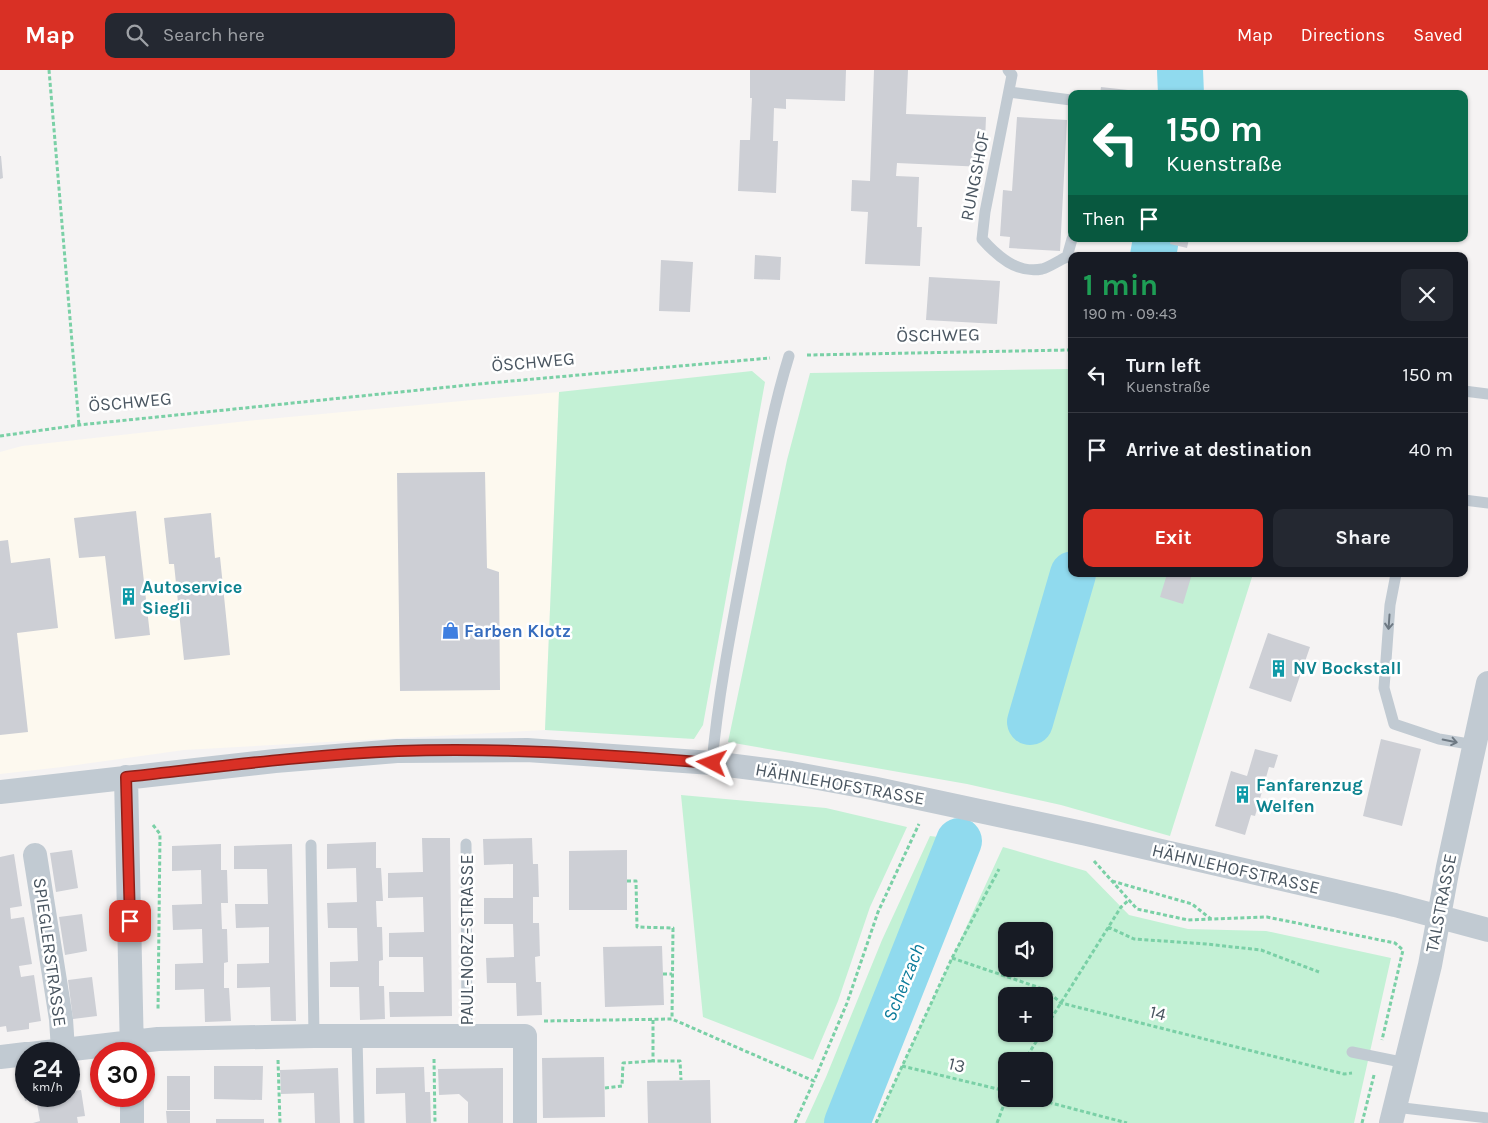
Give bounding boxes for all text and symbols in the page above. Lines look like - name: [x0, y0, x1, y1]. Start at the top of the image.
- search box: [105, 13, 455, 58]
- text: Map: [25, 21, 75, 49]
- icon: search: [123, 21, 151, 49]
- text: Search here: [163, 24, 265, 46]
- text: Map: [1237, 24, 1273, 46]
- text: Directions: [1301, 24, 1385, 46]
- text: Saved: [1413, 24, 1463, 46]
- text: 150 m: [1166, 109, 1263, 150]
- icon: left: [1083, 110, 1148, 175]
- street label: RUNGSHOF: [956, 129, 994, 223]
- text: Kuenstraße: [1166, 151, 1282, 177]
- icon: arrive: [1135, 205, 1163, 233]
- text: Then: [1083, 208, 1125, 230]
- text: 1 min: [1083, 267, 1158, 303]
- button: close: [1401, 269, 1453, 321]
- text: 190 m · 09:43: [1083, 304, 1177, 323]
- street label: ÖSCHWEG: [896, 323, 980, 347]
- street label: ÖSCHWEG: [491, 347, 575, 377]
- text: Turn left: [1126, 355, 1201, 377]
- icon: left: [1083, 361, 1111, 389]
- text: 150 m: [1402, 364, 1453, 386]
- text: Kuenstraße: [1126, 377, 1210, 396]
- street label: ÖSCHWEG: [88, 387, 172, 417]
- icon: arrive: [1083, 436, 1111, 464]
- text: Arrive at destination: [1126, 439, 1312, 461]
- text: 40 m: [1409, 439, 1453, 461]
- button: Exit: [1083, 509, 1263, 567]
- button: Share: [1273, 509, 1453, 567]
- place label: Autoservice Siegli: [142, 576, 242, 619]
- building icon: Autoservice Siegli: [118, 587, 138, 607]
- one-way arrow: [1384, 614, 1394, 630]
- place label: Farben Klotz: [464, 620, 571, 642]
- shop icon: Farben Klotz: [440, 621, 460, 641]
- place label: NV Bockstall: [1293, 657, 1401, 679]
- building icon: NV Bockstall: [1269, 658, 1289, 678]
- position arrow: [685, 736, 737, 788]
- one-way arrow: [1442, 737, 1458, 746]
- street label: HÄHNLEHOFSTRASSE: [754, 758, 926, 810]
- place label: Fanfarenzug Welfen: [1256, 774, 1363, 817]
- building icon: Fanfarenzug Welfen: [1232, 785, 1252, 805]
- street label: HÄHNLEHOFSTRASSE: [1150, 839, 1322, 899]
- street label: TALSTRASSE: [1421, 852, 1461, 954]
- street label: PAUL-NORZ-STRASSE: [456, 854, 478, 1026]
- street label: SPIEGLERSTRASSE: [29, 876, 71, 1028]
- pin: [109, 900, 151, 942]
- icon: arrive: [116, 907, 144, 935]
- map controls: [998, 922, 1053, 1107]
- button: sound: [998, 922, 1053, 977]
- water label: Scherzach: [878, 940, 929, 1024]
- button: +: [998, 987, 1053, 1042]
- street label: 14: [1148, 1000, 1168, 1026]
- speed limit sign: 30: [90, 1042, 155, 1107]
- street label: 13: [946, 1052, 968, 1078]
- button: −: [998, 1052, 1053, 1107]
- text: 24: [32, 1054, 63, 1083]
- text: km/h: [32, 1080, 63, 1094]

